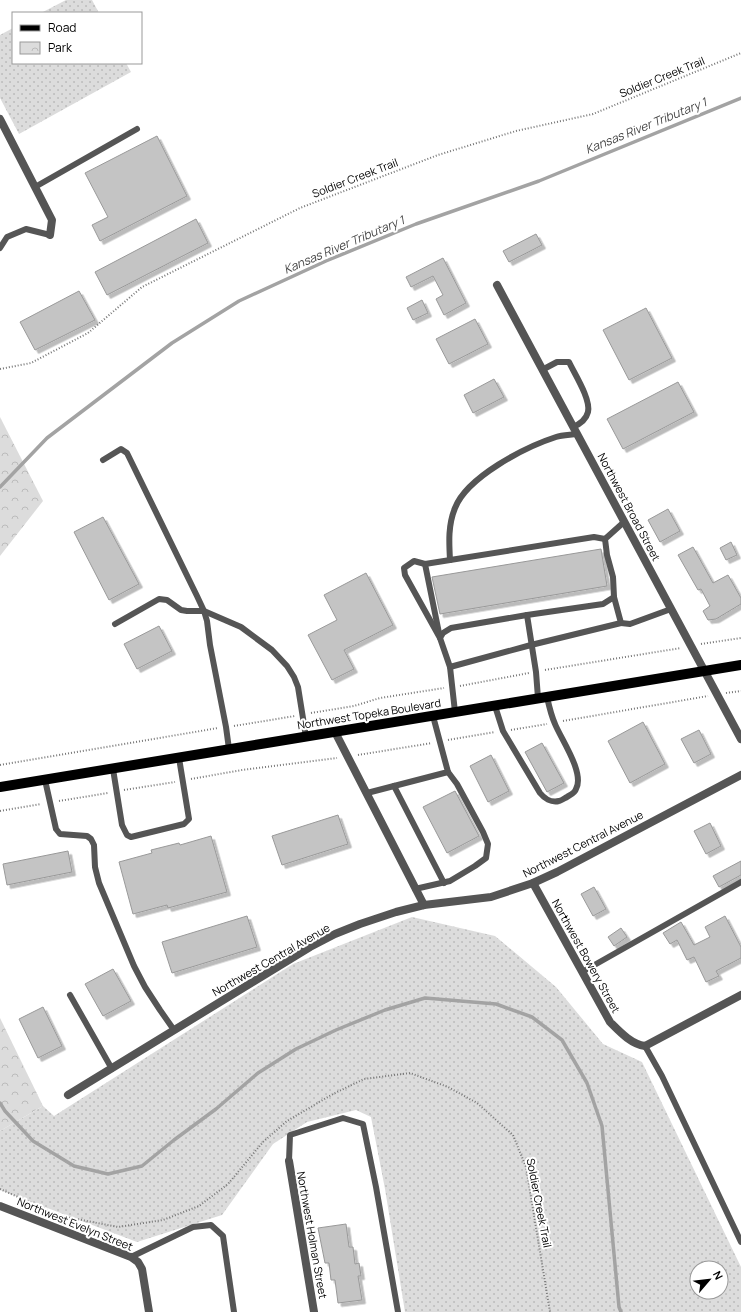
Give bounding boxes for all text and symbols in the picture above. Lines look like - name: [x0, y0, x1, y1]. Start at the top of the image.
- legend: [12, 12, 142, 64]
- text: Road: [48, 19, 76, 36]
- text: Park: [48, 39, 73, 56]
- street label: Soldier Creek Trail: [617, 53, 707, 100]
- water label: Kansas River Tributary 1: [583, 93, 710, 158]
- street label: Soldier Creek Trail: [310, 154, 400, 201]
- water label: Kansas River Tributary 1: [281, 211, 408, 278]
- street label: Northwest Broad Street: [595, 450, 664, 563]
- street label: Northwest Topeka Boulevard: [296, 695, 442, 732]
- street label: Northwest Central Avenue: [520, 806, 646, 881]
- street label: Northwest Bowery Street: [549, 896, 624, 1015]
- street label: Northwest Central Avenue: [209, 919, 333, 999]
- street label: Soldier Creek Trail: [523, 1157, 556, 1249]
- street label: Northwest Holman Street: [294, 1170, 331, 1300]
- street label: Northwest Evelyn Street: [15, 1193, 135, 1254]
- north arrow: [689, 1260, 729, 1300]
- text: N: [710, 1268, 727, 1282]

